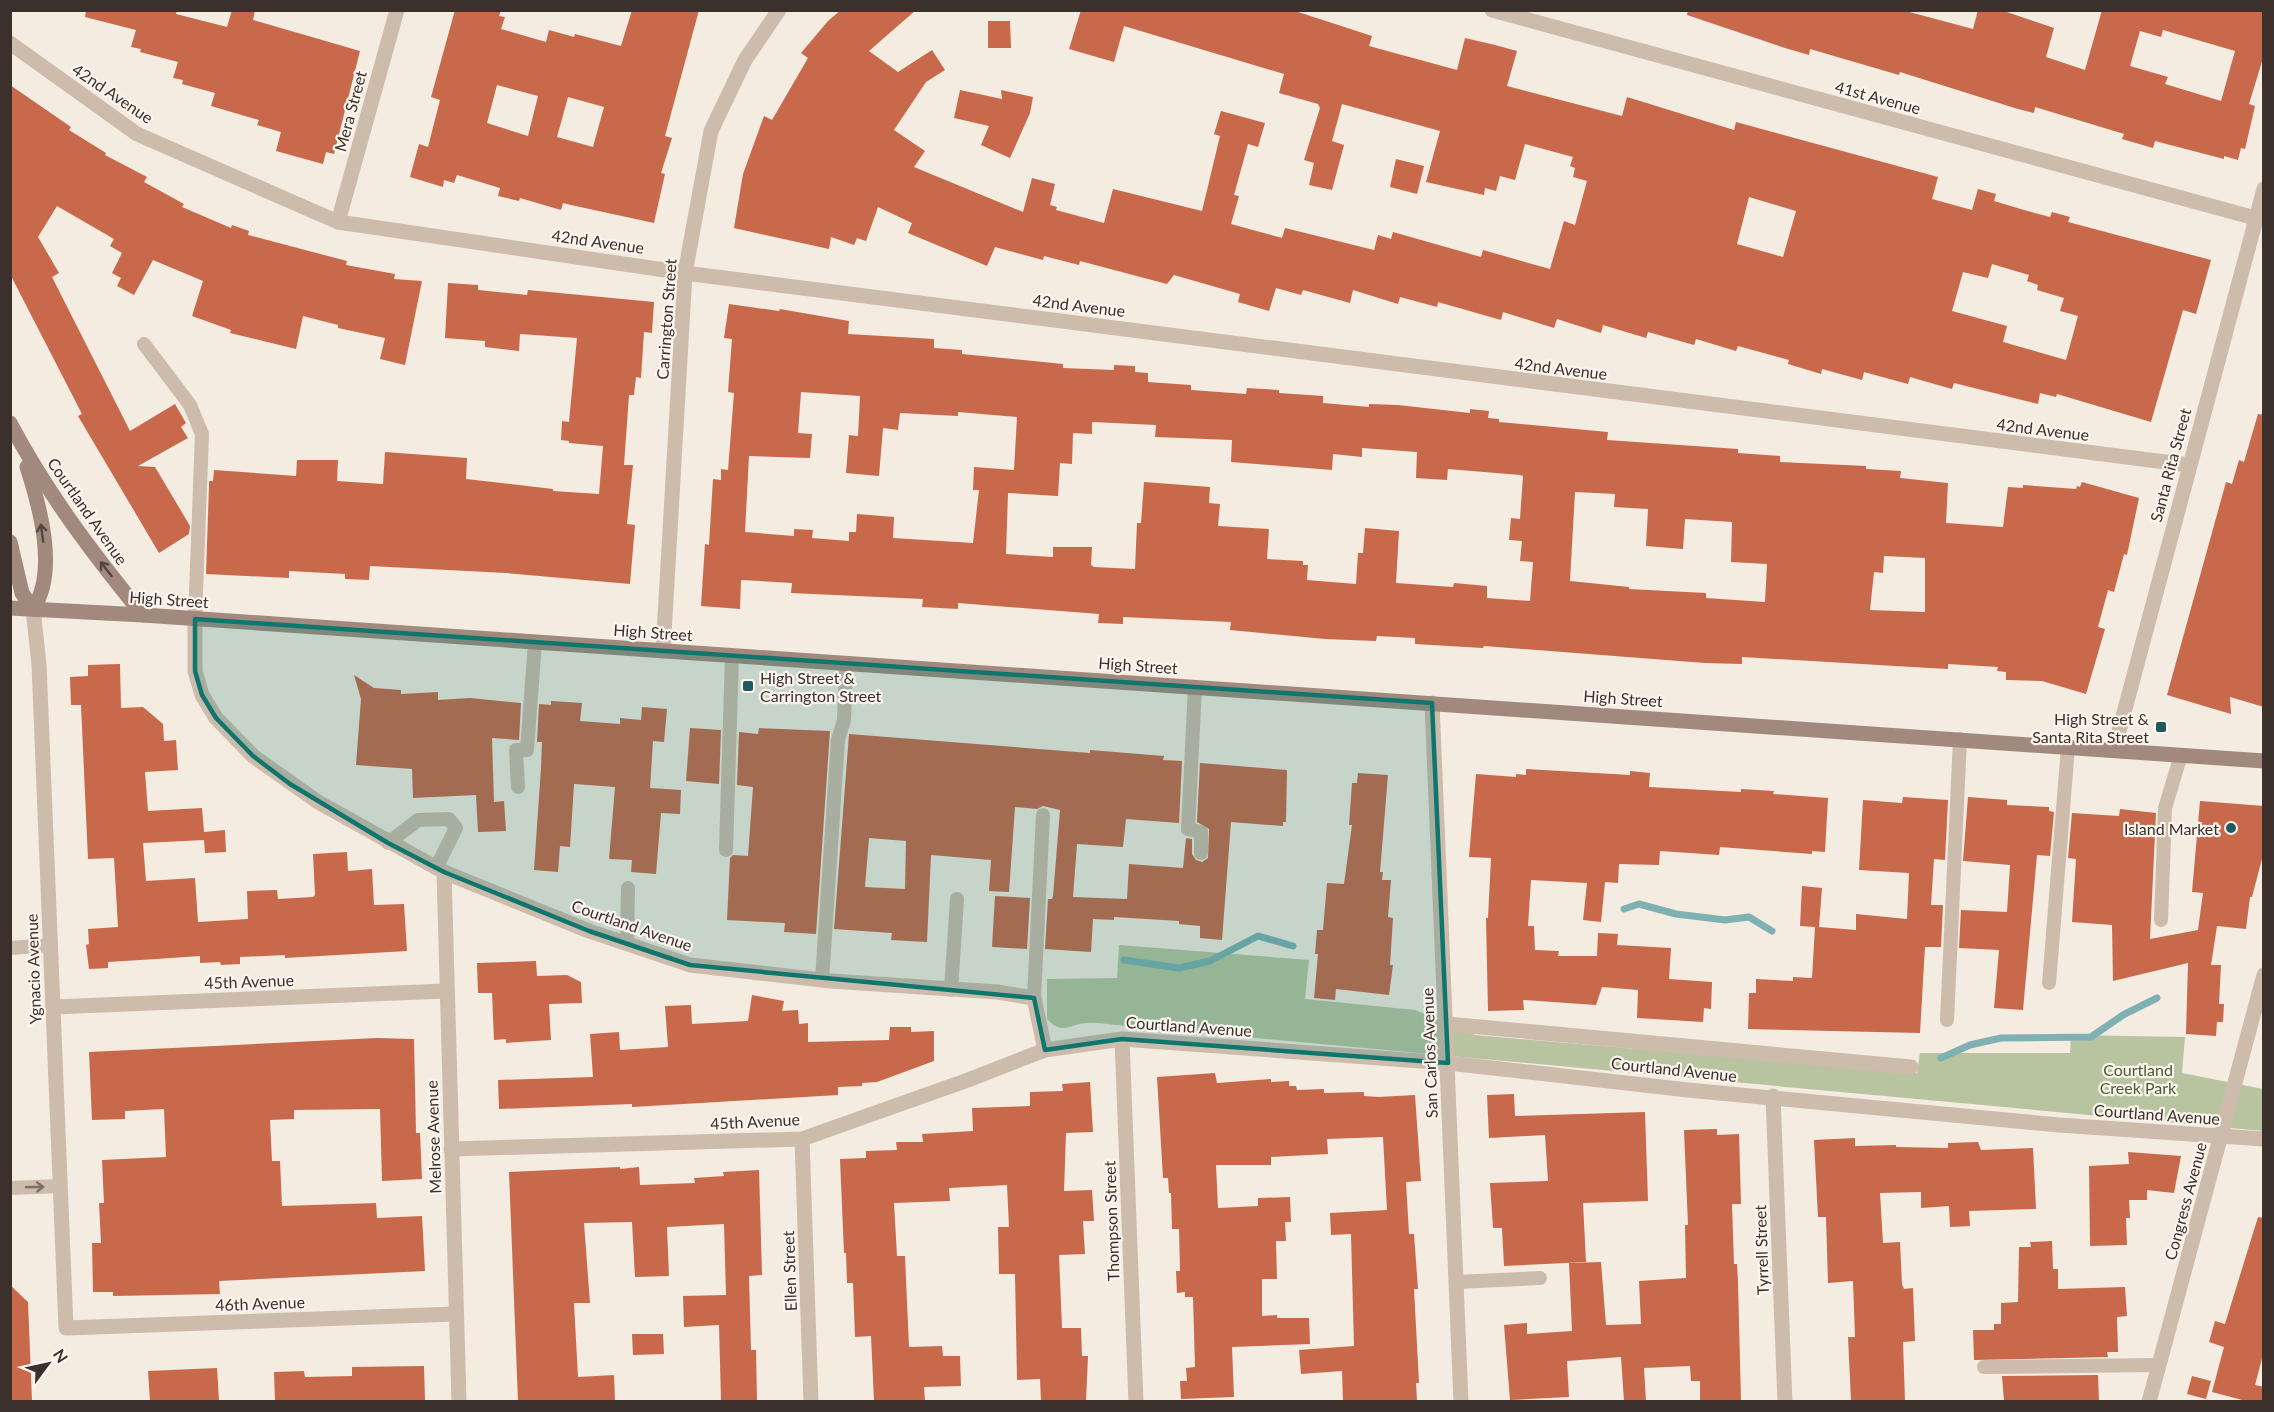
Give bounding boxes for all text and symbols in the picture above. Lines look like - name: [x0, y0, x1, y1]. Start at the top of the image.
- street label: 42nd Avenue: [69, 59, 157, 127]
- street label: Mera Street: [330, 68, 370, 154]
- street label: 41st Avenue: [1833, 76, 1923, 118]
- street label: 42nd Avenue: [551, 225, 645, 257]
- street label: Carrington Street: [652, 258, 680, 380]
- street label: 42nd Avenue: [1032, 290, 1126, 320]
- street label: 42nd Avenue: [1514, 353, 1608, 383]
- street label: Santa Rita Street: [2146, 406, 2194, 524]
- street label: 42nd Avenue: [1996, 414, 2090, 444]
- street label: Courtland Avenue: [44, 454, 132, 568]
- one-way arrow: [37, 523, 48, 543]
- one-way arrow: [99, 562, 112, 578]
- street label: High Street: [129, 587, 210, 611]
- street label: High Street: [613, 620, 694, 644]
- street label: High Street: [1098, 653, 1179, 677]
- place label: High Street & Carrington Street: [760, 668, 882, 705]
- marker: High Street & Carrington Street: [741, 679, 755, 693]
- street label: High Street: [1583, 686, 1664, 710]
- place label: High Street & Santa Rita Street: [2032, 709, 2150, 746]
- marker: High Street & Santa Rita Street: [2154, 720, 2168, 734]
- place label: Island Market: [2124, 819, 2219, 838]
- marker: Island Market: [2224, 821, 2238, 835]
- street label: Courtland Avenue: [569, 895, 695, 955]
- street label: Ygnacio Avenue: [22, 913, 44, 1025]
- street label: 45th Avenue: [204, 970, 294, 992]
- street label: San Carlos Avenue: [1417, 988, 1441, 1118]
- street label: Courtland Avenue: [1125, 1012, 1253, 1040]
- street label: Courtland Avenue: [1610, 1053, 1738, 1085]
- park label: Courtland Creek Park: [2100, 1060, 2177, 1097]
- street label: Melrose Avenue: [422, 1080, 444, 1194]
- street label: Courtland Avenue: [2093, 1100, 2221, 1128]
- street label: 45th Avenue: [710, 1109, 800, 1133]
- street label: Congress Avenue: [2160, 1140, 2210, 1262]
- street label: Thompson Street: [1099, 1160, 1123, 1282]
- one-way arrow: [25, 1181, 45, 1193]
- street label: Tyrrell Street: [1750, 1205, 1772, 1295]
- street label: Ellen Street: [778, 1230, 800, 1311]
- street label: 46th Avenue: [215, 1292, 305, 1314]
- north arrow: [18, 1334, 78, 1394]
- text: N: [50, 1345, 72, 1366]

